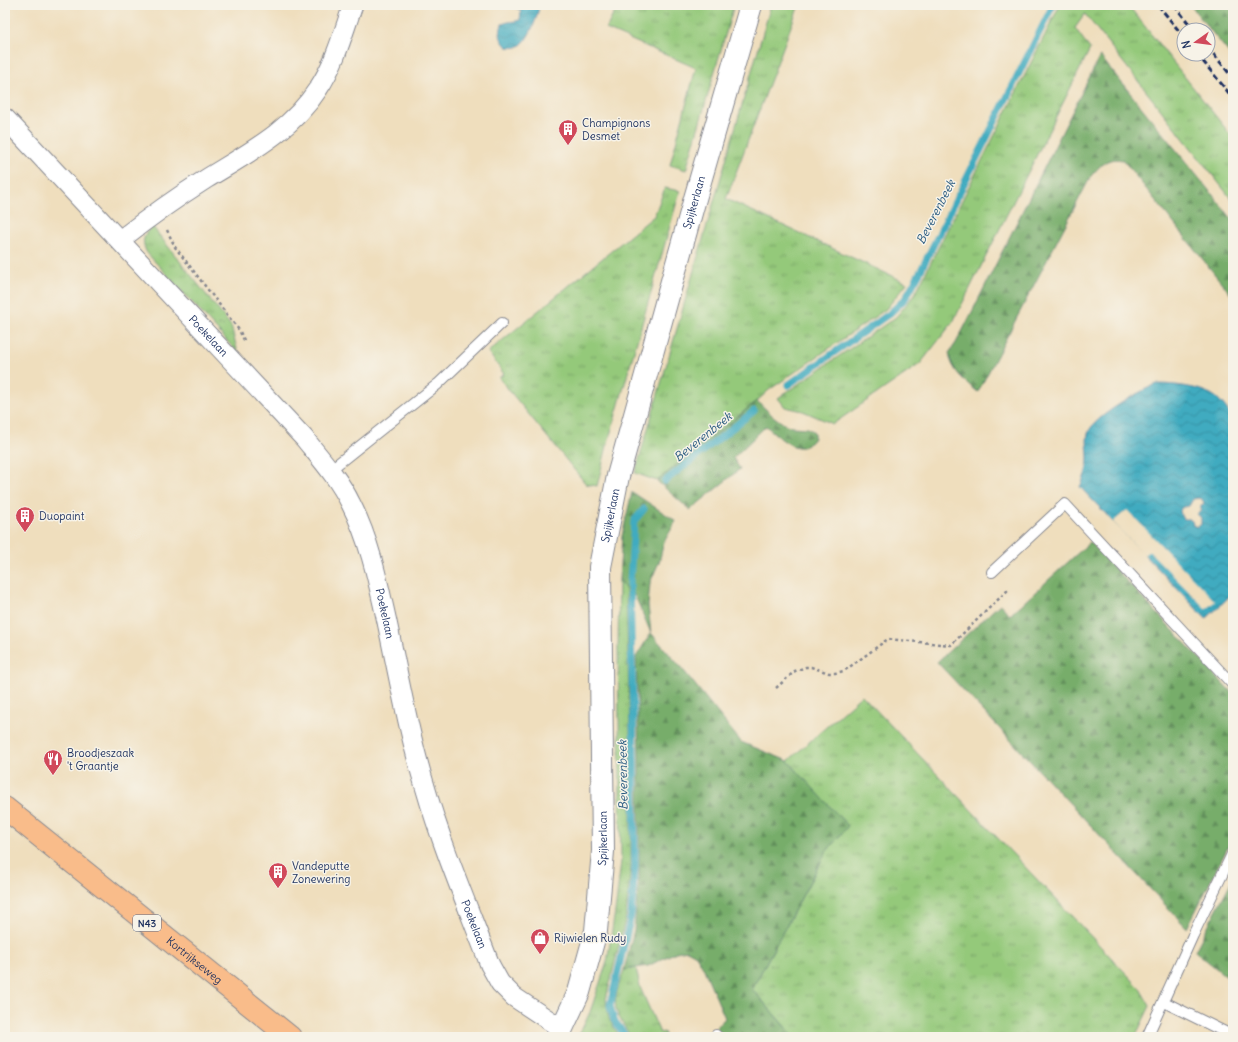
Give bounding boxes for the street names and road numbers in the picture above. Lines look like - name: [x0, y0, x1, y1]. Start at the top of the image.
- street label: Spijkerlaan: [680, 174, 708, 231]
- street label: Poekelaan: [186, 312, 231, 359]
- street label: Spijkerlaan: [598, 487, 622, 543]
- street label: Poekelaan: [373, 587, 397, 640]
- street label: Spijkerlaan: [595, 811, 610, 866]
- street label: Poekelaan: [458, 898, 490, 951]
- road number: N43: [133, 915, 161, 931]
- street label: Kortrijkseweg: [164, 934, 225, 987]

